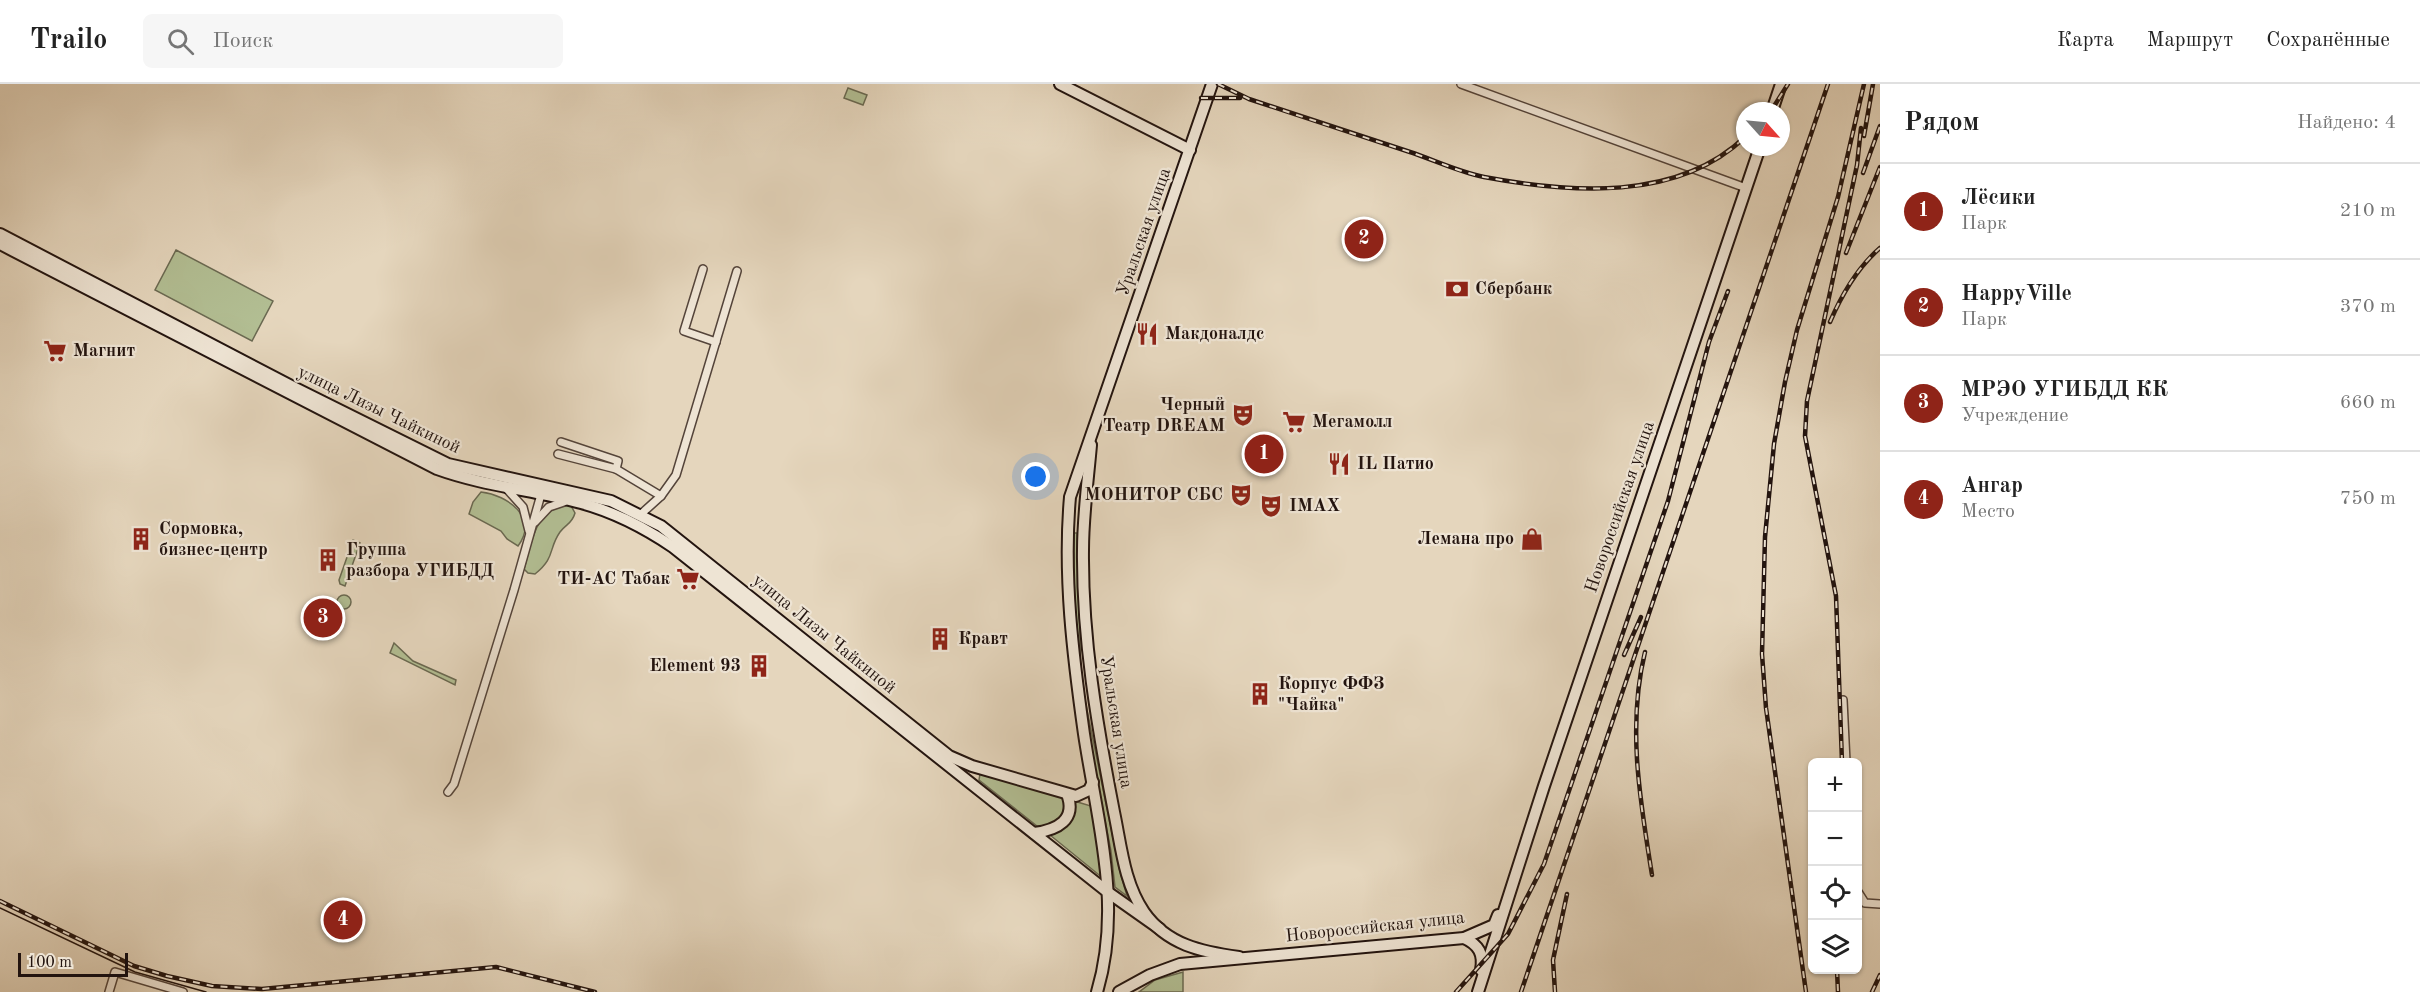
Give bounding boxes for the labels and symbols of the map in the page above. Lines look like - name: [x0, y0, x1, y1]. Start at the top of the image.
- north arrow: [1736, 102, 1790, 156]
- street label: Уральская улица: [1114, 166, 1174, 298]
- pin: 2: [1344, 216, 1384, 262]
- bank icon: Сбербанк: [1444, 276, 1470, 302]
- place label: Сбербанк: [1475, 280, 1553, 298]
- restaurant icon: Макдоналдс: [1134, 321, 1160, 347]
- place label: Макдоналдс: [1165, 325, 1265, 343]
- supermarket icon: Магнит: [42, 338, 68, 364]
- place label: Магнит: [73, 342, 136, 360]
- street label: улица Лизы Чайкиной: [295, 363, 463, 457]
- place label: Черный Театр DREAM: [1103, 396, 1225, 435]
- theatre icon: Черный Театр DREAM: [1230, 402, 1256, 428]
- supermarket icon: Мегамолл: [1281, 409, 1307, 435]
- place label: Мегамолл: [1312, 413, 1393, 431]
- street label: Новороссийская улица: [1582, 419, 1658, 595]
- pin: 1: [1244, 432, 1284, 476]
- restaurant icon: IL Патио: [1326, 451, 1352, 477]
- place label: IL Патио: [1357, 455, 1434, 473]
- your location: [1021, 462, 1050, 491]
- theatre icon: МОНИТОР СБС: [1228, 482, 1254, 508]
- place label: МОНИТОР СБС: [1085, 486, 1223, 504]
- theatre icon: IMAX: [1258, 493, 1284, 519]
- place label: IMAX: [1289, 497, 1341, 515]
- place label: Сормовка, бизнес-центр: [159, 520, 268, 559]
- building icon: Сормовка, бизнес-центр: [128, 526, 154, 552]
- shop icon: Лемана про: [1519, 526, 1545, 552]
- place label: Лемана про: [1417, 530, 1514, 548]
- place label: Группа разбора УГИБДД: [346, 541, 494, 580]
- building icon: Группа разбора УГИБДД: [315, 547, 341, 573]
- supermarket icon: ТИ-АС Табак: [675, 566, 701, 592]
- place label: ТИ-АС Табак: [557, 570, 671, 588]
- street label: улица Лизы Чайкиной: [749, 571, 899, 697]
- pin: 3: [304, 596, 342, 640]
- building icon: Кравт: [927, 626, 953, 652]
- place label: Кравт: [958, 630, 1008, 648]
- building icon: Element 93: [746, 653, 772, 679]
- street label: Уральская улица: [1097, 654, 1135, 790]
- place label: Element 93: [649, 657, 741, 675]
- place label: Корпус ФФЗ "Чайка": [1278, 675, 1385, 714]
- building icon: Корпус ФФЗ "Чайка": [1247, 681, 1273, 707]
- pin: 4: [324, 898, 362, 942]
- street label: Новороссийская улица: [1284, 909, 1466, 945]
- scale bar: [18, 950, 128, 978]

